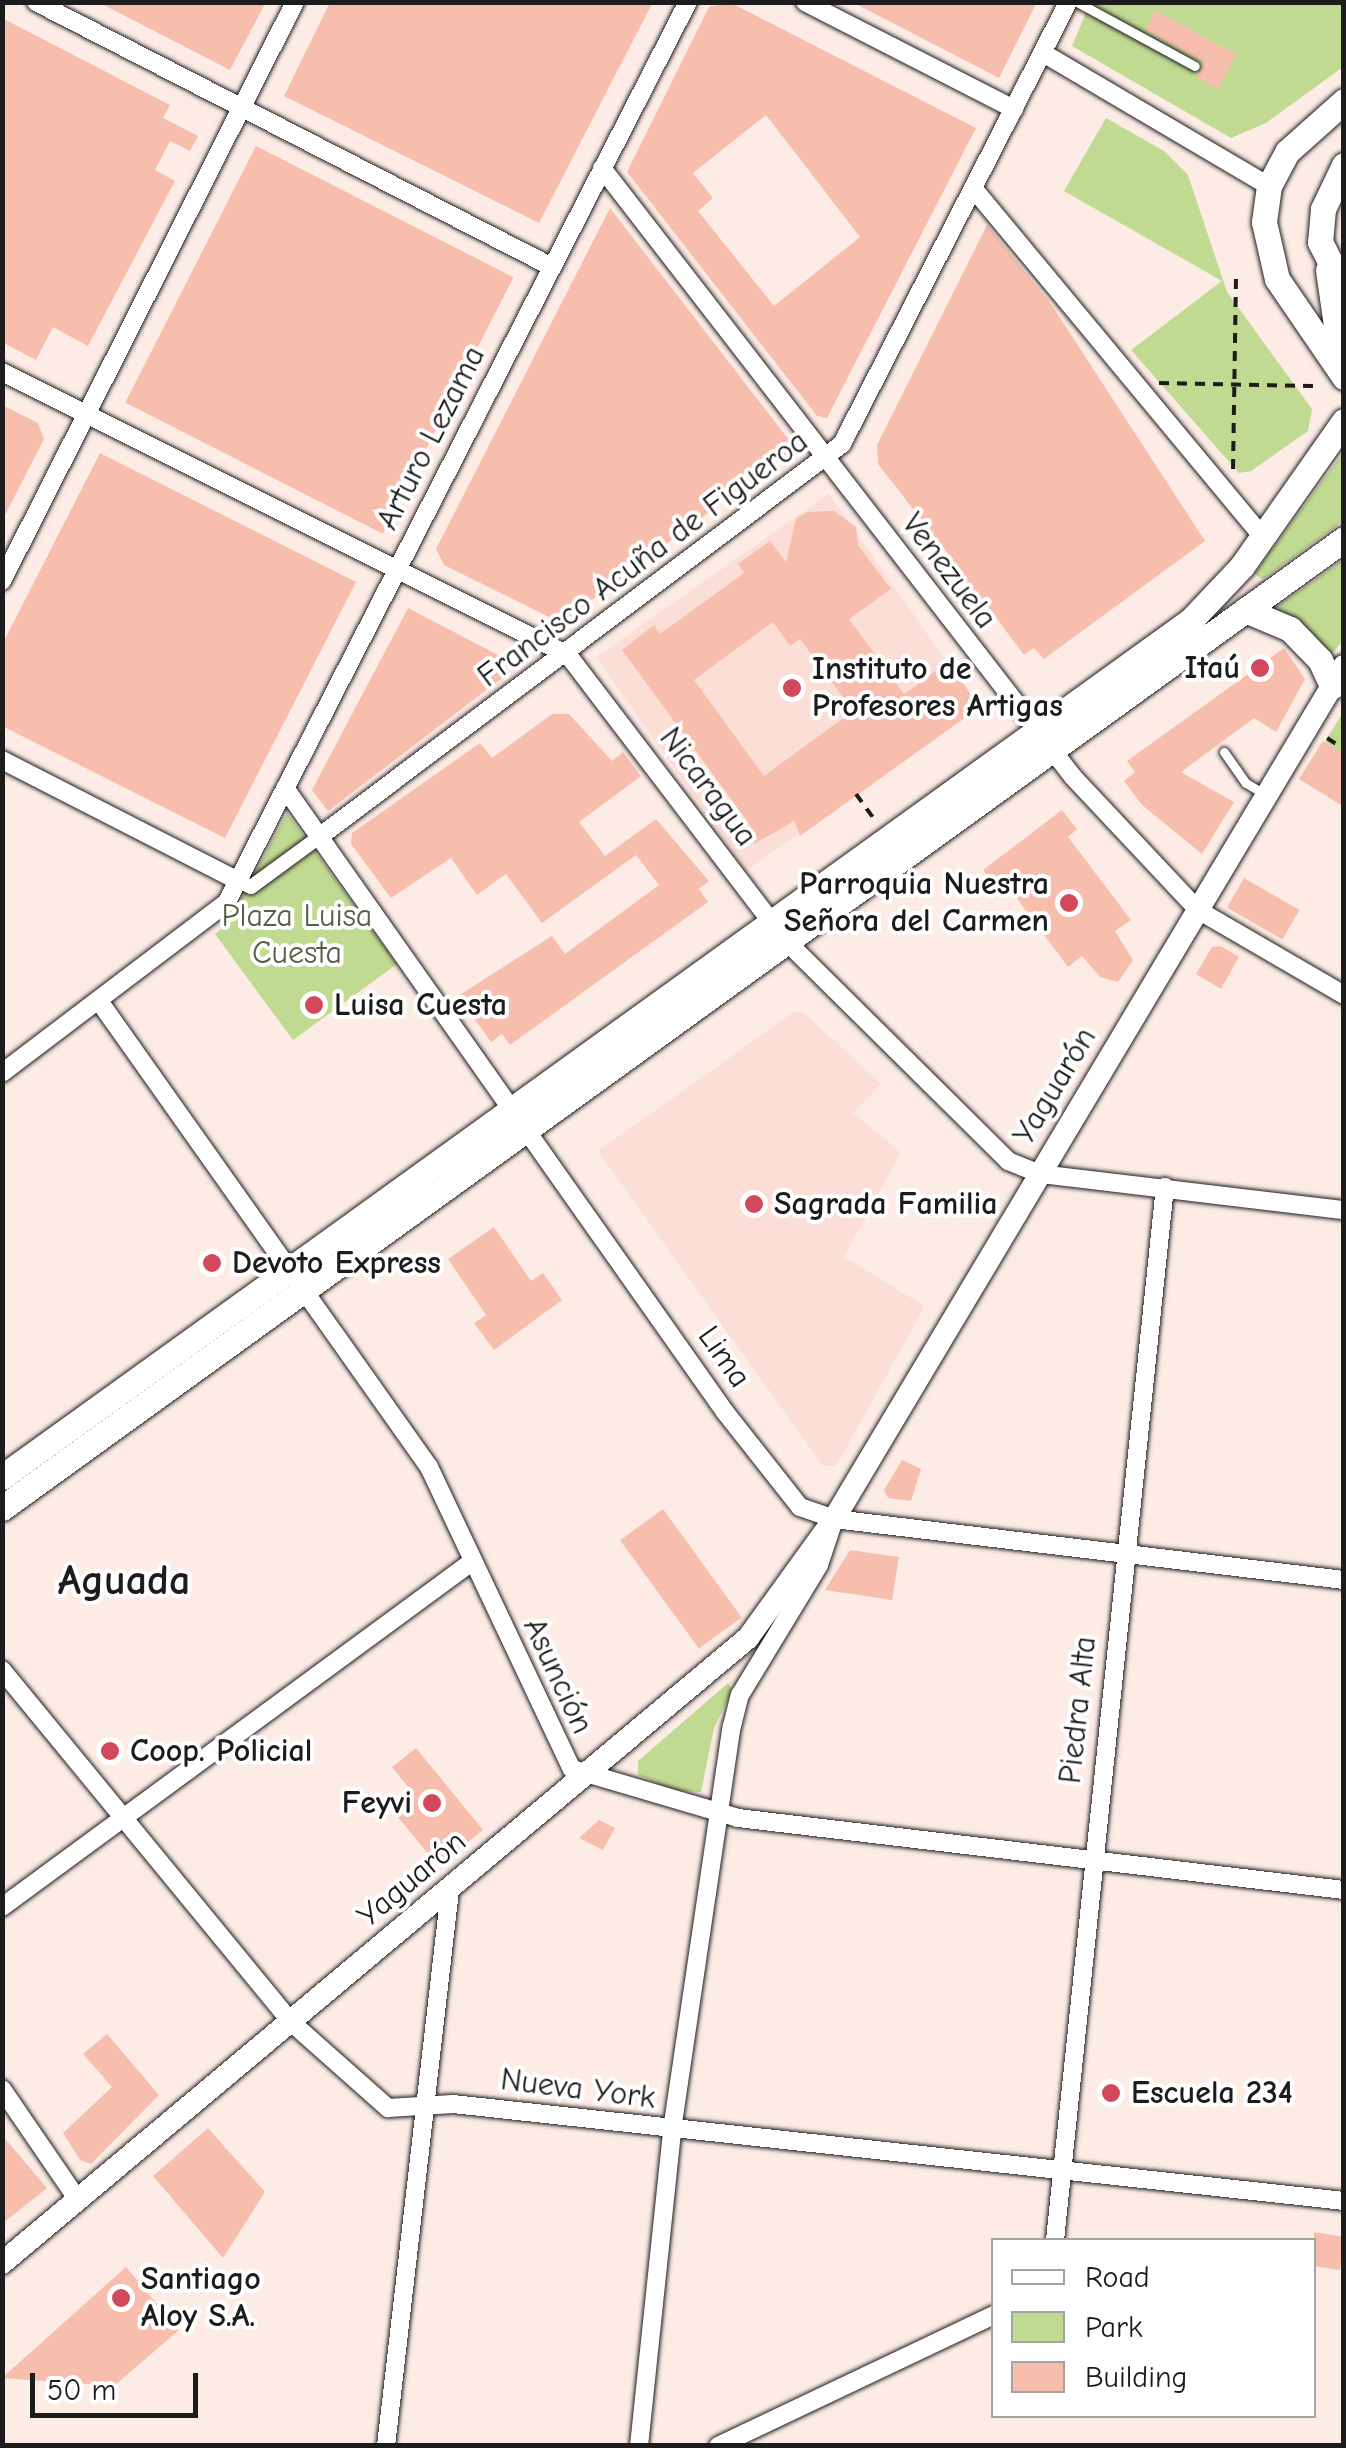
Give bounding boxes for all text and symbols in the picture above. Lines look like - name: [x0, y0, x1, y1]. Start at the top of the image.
- street label: Arturo Lezama: [368, 340, 494, 536]
- street label: Francisco Acuña de Figueroa: [470, 422, 816, 696]
- street label: Venezuela: [893, 506, 1005, 636]
- place label: Itaú: [1184, 649, 1240, 687]
- place label: Instituto de Profesores Artigas: [812, 651, 1063, 726]
- marker: Itaú: [1249, 657, 1271, 679]
- marker: Instituto de Profesores Artigas: [781, 677, 803, 699]
- street label: Nicaragua: [651, 720, 765, 854]
- place label: Parroquia Nuestra Señora del Carmen: [784, 866, 1049, 941]
- marker: Parroquia Nuestra Señora del Carmen: [1058, 892, 1080, 914]
- park label: Plaza Luisa Cuesta: [222, 898, 372, 973]
- place label: Luisa Cuesta: [334, 986, 507, 1024]
- marker: Luisa Cuesta: [303, 994, 325, 1016]
- street label: Yaguarón: [1005, 1020, 1105, 1152]
- place label: Sagrada Familia: [774, 1185, 997, 1223]
- marker: Sagrada Familia: [743, 1193, 765, 1215]
- place label: Devoto Express: [232, 1244, 441, 1282]
- marker: Devoto Express: [201, 1252, 223, 1274]
- street label: Lima: [689, 1319, 759, 1395]
- district label: Aguada: [58, 1556, 190, 1606]
- street label: Asunción: [515, 1612, 601, 1740]
- street label: Piedra Alta: [1051, 1634, 1105, 1786]
- place label: Coop. Policial: [130, 1732, 312, 1770]
- marker: Coop. Policial: [99, 1740, 121, 1762]
- place label: Feyvi: [342, 1784, 412, 1822]
- marker: Feyvi: [421, 1792, 443, 1814]
- street label: Yaguarón: [350, 1823, 474, 1935]
- street label: Nueva York: [498, 2060, 658, 2118]
- place label: Escuela 234: [1131, 2074, 1293, 2112]
- marker: Escuela 234: [1100, 2082, 1122, 2104]
- legend: [991, 2238, 1316, 2418]
- text: Road: [1085, 2260, 1150, 2295]
- place label: Santiago Aloy S.A.: [141, 2261, 261, 2336]
- marker: Santiago Aloy S.A.: [110, 2287, 132, 2309]
- text: Park: [1085, 2310, 1142, 2345]
- scale bar: [35, 2353, 202, 2415]
- text: Building: [1085, 2360, 1188, 2395]
- text: 50 m: [47, 2373, 116, 2408]

